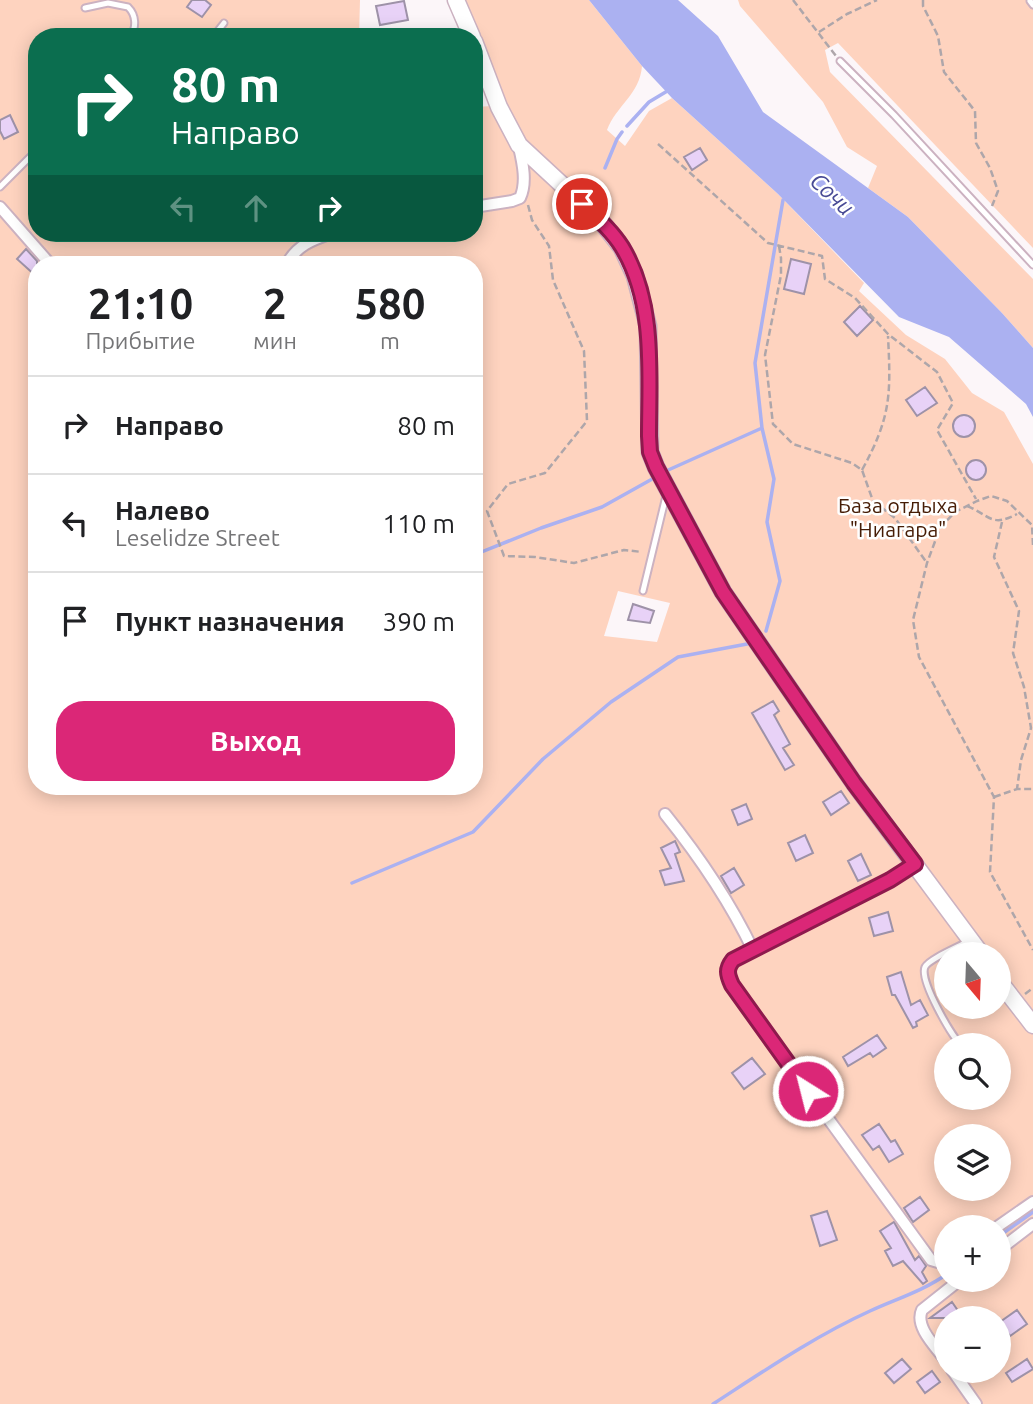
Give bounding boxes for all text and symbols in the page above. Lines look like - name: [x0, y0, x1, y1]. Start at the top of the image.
- icon: right: [56, 56, 147, 147]
- text: 80 m: [171, 56, 280, 111]
- text: Направо: [171, 114, 300, 150]
- water label: Сочи: [805, 167, 859, 220]
- pin: [552, 174, 612, 234]
- icon: arrive: [563, 185, 601, 223]
- icon: left: [164, 189, 202, 227]
- icon: ahead: [237, 189, 275, 227]
- icon: right: [310, 189, 348, 227]
- text: 21:10: [88, 280, 193, 327]
- text: 2: [263, 280, 287, 327]
- text: 580: [354, 280, 425, 327]
- text: Прибытие: [86, 328, 196, 353]
- text: мин: [253, 328, 297, 353]
- text: m: [380, 328, 400, 353]
- icon: right: [56, 406, 94, 444]
- text: Направо: [115, 411, 224, 440]
- text: 80 m: [397, 411, 455, 440]
- park label: База отдыха "Ниагара": [838, 493, 958, 541]
- text: Налево: [115, 496, 210, 525]
- icon: left: [56, 504, 94, 542]
- text: 110 m: [383, 509, 455, 538]
- text: Leselidze Street: [115, 525, 280, 550]
- icon: arrive: [56, 602, 94, 640]
- text: Пункт назначения: [115, 607, 345, 636]
- text: 390 m: [383, 607, 455, 636]
- button: Выход: [56, 701, 455, 781]
- north arrow: [934, 942, 1012, 1018]
- map controls: [934, 942, 1011, 1383]
- button: search: [934, 1033, 1011, 1110]
- position arrow: [771, 1054, 845, 1128]
- button: layers: [934, 1124, 1011, 1201]
- button: +: [934, 1215, 1011, 1292]
- button: −: [934, 1306, 1011, 1383]

